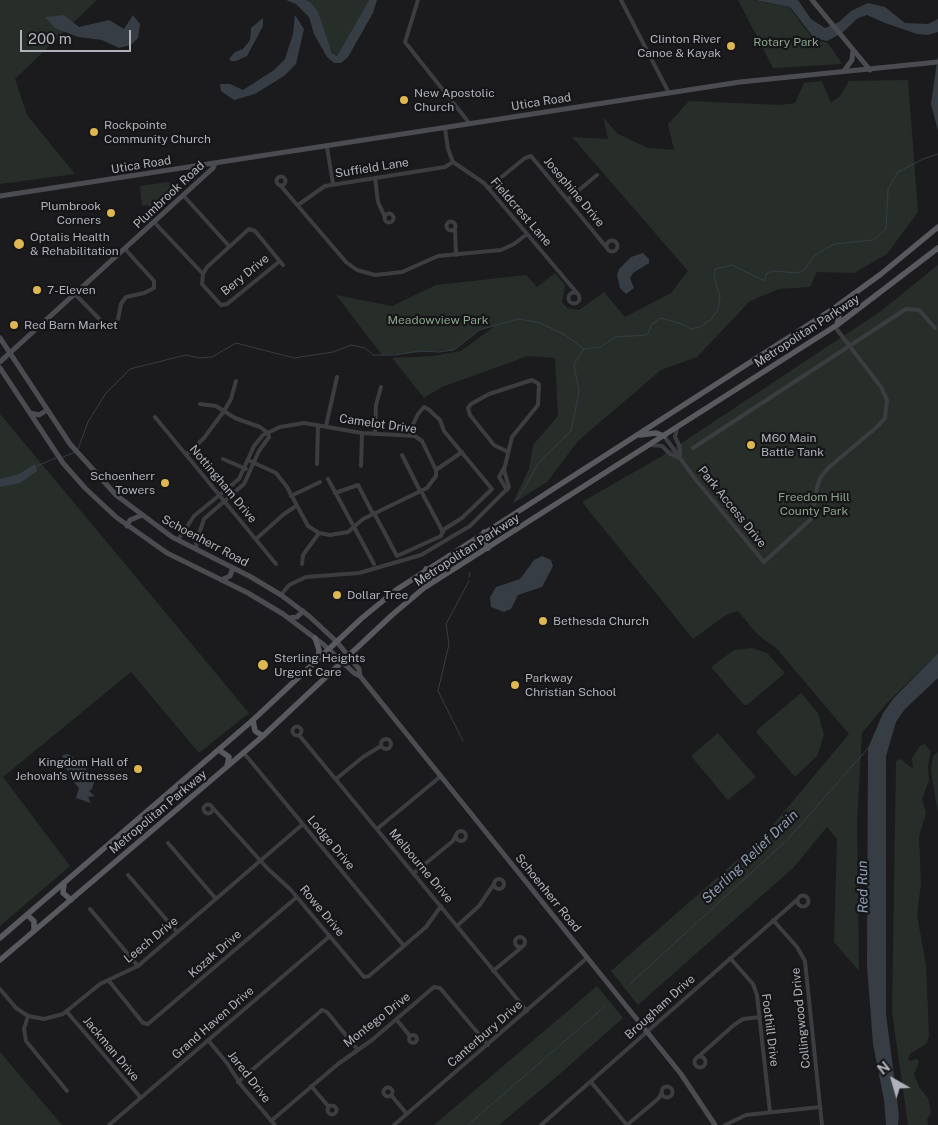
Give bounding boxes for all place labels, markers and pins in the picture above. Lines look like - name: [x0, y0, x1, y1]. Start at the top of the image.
- place label: Clinton River Canoe & Kayak: [637, 32, 721, 60]
- marker: Clinton River Canoe & Kayak: [725, 40, 737, 52]
- place label: New Apostolic Church: [414, 86, 495, 114]
- marker: New Apostolic Church: [398, 94, 410, 106]
- place label: Rockpointe Community Church: [104, 118, 211, 146]
- marker: Rockpointe Community Church: [88, 126, 100, 138]
- place label: Plumbrook Corners: [40, 199, 101, 227]
- marker: Plumbrook Corners: [105, 207, 117, 219]
- place label: Optalis Health & Rehabilitation: [30, 230, 119, 258]
- marker: Optalis Health & Rehabilitation: [12, 237, 26, 251]
- place label: 7-Eleven: [47, 283, 96, 297]
- marker: 7-Eleven: [31, 284, 43, 296]
- place label: Red Barn Market: [24, 318, 118, 332]
- marker: Red Barn Market: [8, 319, 20, 331]
- place label: M60 Main Battle Tank: [761, 431, 824, 459]
- marker: M60 Main Battle Tank: [745, 439, 757, 451]
- place label: Schoenherr Towers: [90, 469, 155, 497]
- marker: Schoenherr Towers: [159, 477, 171, 489]
- place label: Dollar Tree: [347, 588, 408, 602]
- marker: Dollar Tree: [331, 589, 343, 601]
- place label: Bethesda Church: [553, 614, 649, 628]
- marker: Bethesda Church: [537, 615, 549, 627]
- place label: Sterling Heights Urgent Care: [274, 651, 365, 679]
- marker: Sterling Heights Urgent Care: [256, 658, 270, 672]
- place label: Parkway Christian School: [525, 671, 616, 699]
- marker: Parkway Christian School: [509, 679, 521, 691]
- place label: Kingdom Hall of Jehovah's Witnesses: [15, 755, 128, 783]
- marker: Kingdom Hall of Jehovah's Witnesses: [132, 763, 144, 775]

